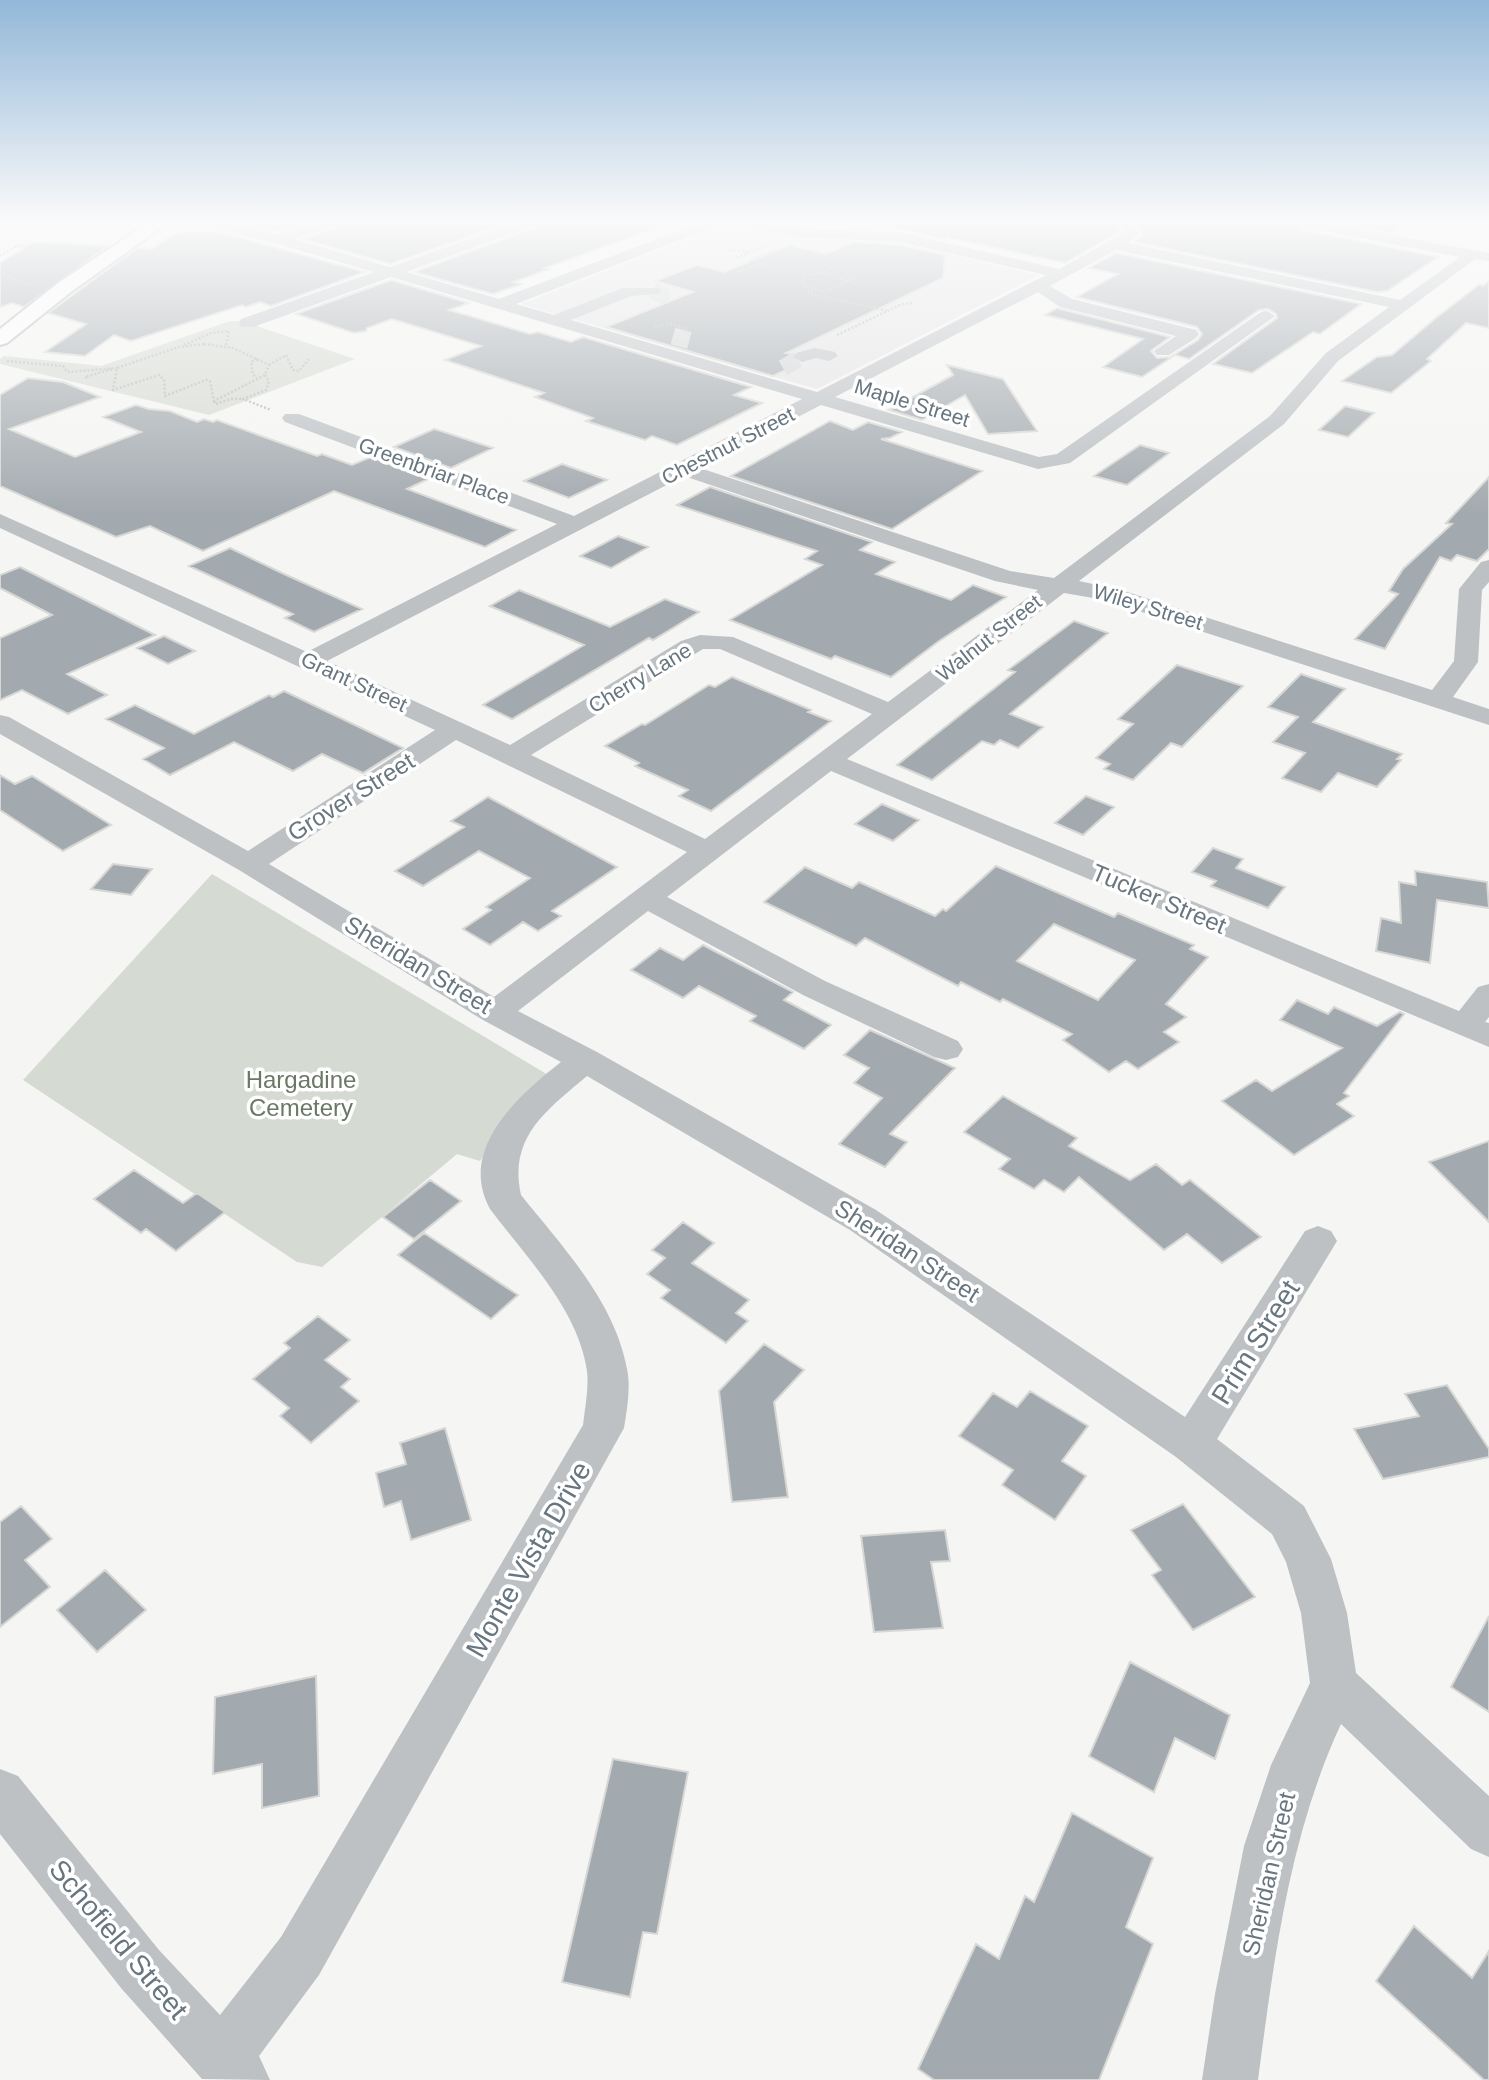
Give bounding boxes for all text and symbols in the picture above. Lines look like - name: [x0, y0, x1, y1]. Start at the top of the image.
- street label: Maple Street: [852, 374, 973, 431]
- street label: Chestnut Street: [658, 402, 798, 489]
- street label: Greenbriar Place: [356, 433, 513, 508]
- street label: Wiley Street: [1091, 579, 1206, 634]
- street label: Walnut Street: [932, 590, 1046, 686]
- street label: Cherry Lane: [584, 638, 695, 717]
- street label: Grant Street: [298, 647, 411, 716]
- street label: Grover Street: [283, 747, 419, 846]
- street label: Tucker Street: [1088, 858, 1231, 939]
- street label: Sheridan Street: [340, 910, 497, 1019]
- park label: Hargadine Cemetery: [246, 1066, 356, 1121]
- street label: Sheridan Street: [830, 1194, 985, 1307]
- street label: Prim Street: [1205, 1274, 1306, 1410]
- street label: Monte Vista Drive: [460, 1456, 597, 1662]
- street label: Sheridan Street: [1237, 1789, 1300, 1958]
- street label: Schofield Street: [43, 1854, 194, 2025]

